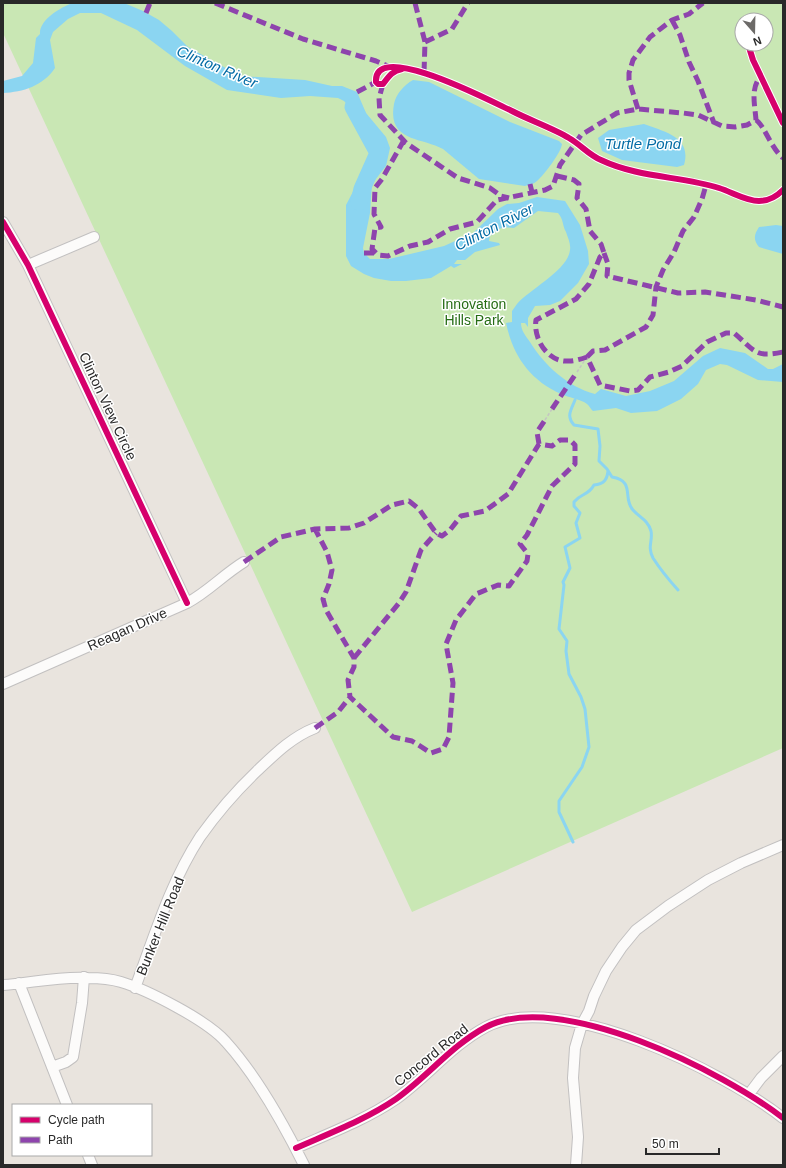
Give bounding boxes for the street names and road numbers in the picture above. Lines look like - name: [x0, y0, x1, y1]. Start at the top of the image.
- street label: Clinton View Circle: [76, 349, 140, 463]
- street label: Reagan Drive: [85, 604, 170, 654]
- street label: Bunker Hill Road: [133, 874, 187, 978]
- street label: Concord Road: [391, 1020, 471, 1090]

